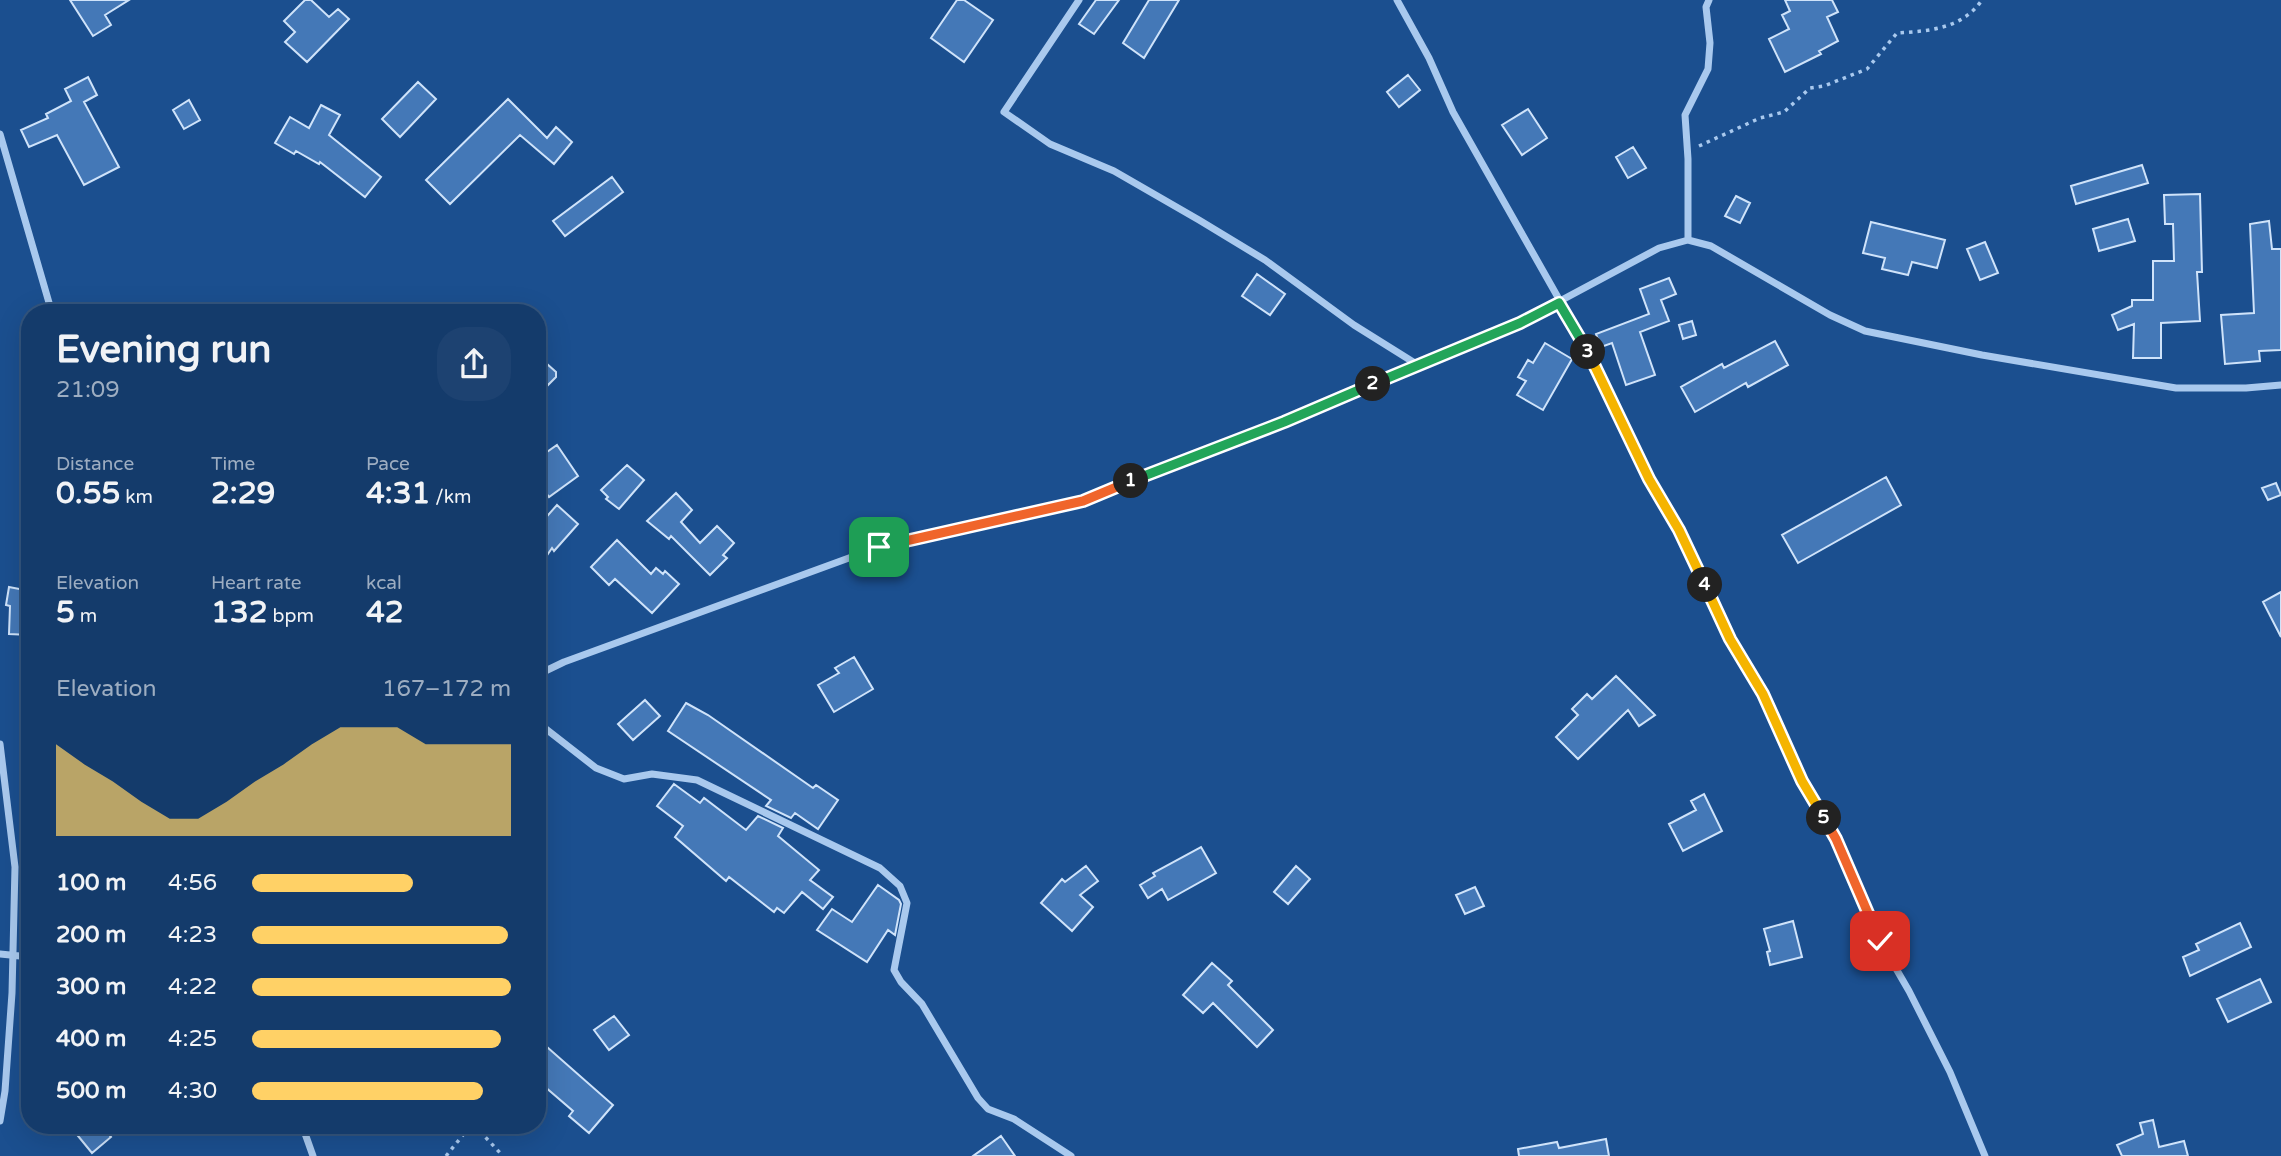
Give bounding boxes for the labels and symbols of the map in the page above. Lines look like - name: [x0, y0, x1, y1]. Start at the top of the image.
- pin: 3: [1570, 334, 1606, 370]
- pin: 2: [1356, 366, 1390, 402]
- pin: 1: [1114, 463, 1148, 498]
- pin: [849, 517, 909, 577]
- pin: 4: [1688, 568, 1722, 602]
- pin: 5: [1806, 800, 1842, 836]
- pin: [1850, 911, 1910, 971]

